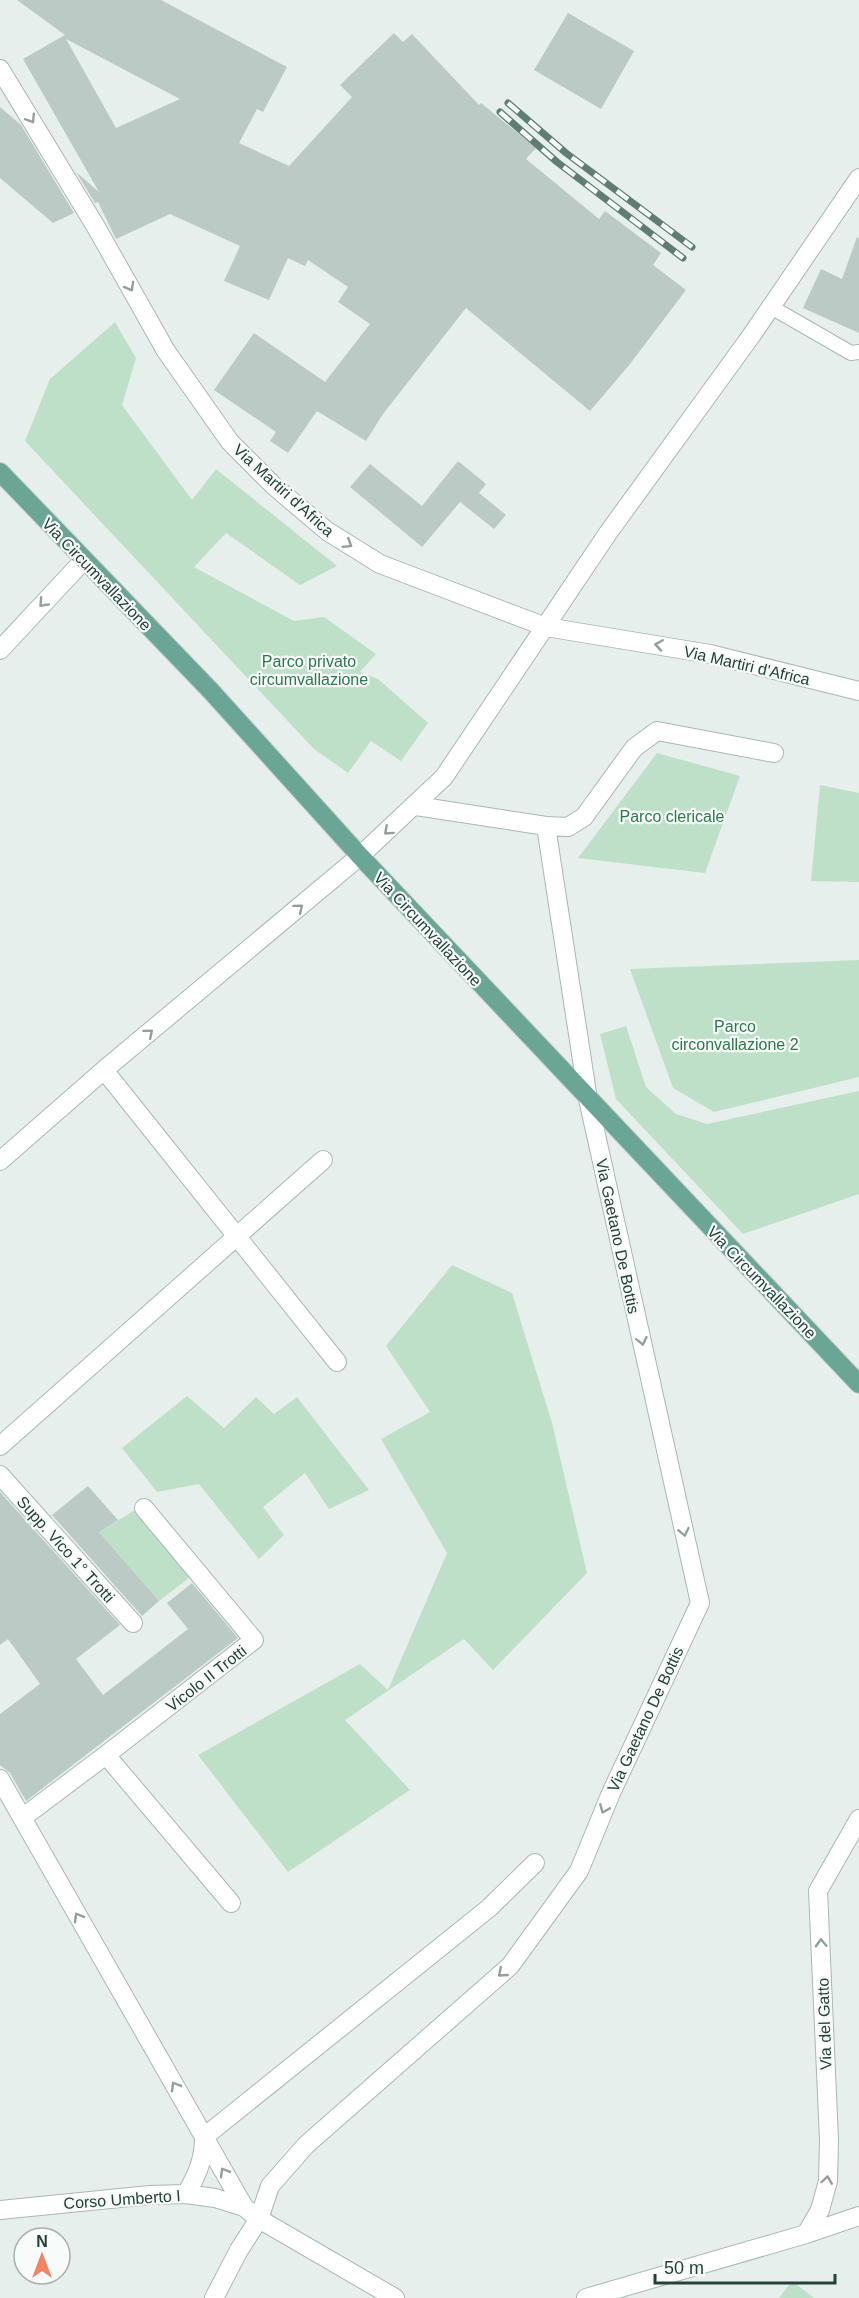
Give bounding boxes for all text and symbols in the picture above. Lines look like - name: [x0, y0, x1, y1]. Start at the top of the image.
- one-way arrow: [23, 113, 35, 123]
- one-way arrow: [122, 280, 134, 291]
- street label: Via Martiri d'Africa: [230, 441, 337, 540]
- street label: Via Circumvallazione: [39, 515, 155, 634]
- one-way arrow: [342, 537, 352, 549]
- one-way arrow: [39, 597, 50, 607]
- one-way arrow: [654, 640, 664, 652]
- street label: Via Martiri d'Africa: [682, 643, 812, 688]
- park label: Parco privato circumvallazione: [250, 653, 368, 688]
- park label: Parco clericale: [620, 808, 725, 825]
- one-way arrow: [384, 824, 395, 835]
- street label: Via Circumvallazione: [371, 869, 485, 990]
- one-way arrow: [292, 904, 303, 915]
- park label: Parco circonvallazione 2: [671, 1018, 799, 1053]
- one-way arrow: [142, 1029, 153, 1040]
- street label: Via Gaetano De Bottis: [593, 1157, 642, 1315]
- street label: Via Circumvallazione: [704, 1223, 820, 1342]
- one-way arrow: [634, 1336, 647, 1346]
- street label: Supp. Vico 1° Trotti: [14, 1493, 118, 1606]
- one-way arrow: [676, 1526, 689, 1536]
- street label: Vicolo II Trotti: [163, 1642, 250, 1715]
- street label: Via Gaetano De Bottis: [604, 1644, 687, 1794]
- one-way arrow: [599, 1802, 611, 1813]
- one-way arrow: [74, 1913, 86, 1923]
- one-way arrow: [814, 1939, 827, 1948]
- one-way arrow: [498, 1966, 509, 1977]
- street label: Via del Gatto: [814, 1978, 835, 2070]
- one-way arrow: [171, 2082, 182, 2092]
- one-way arrow: [220, 2168, 231, 2178]
- one-way arrow: [820, 2175, 832, 2185]
- street label: Corso Umberto I: [63, 2187, 181, 2212]
- north arrow: [12, 2226, 72, 2286]
- text: N: [36, 2233, 48, 2250]
- scale bar: [655, 2247, 835, 2285]
- text: 50 m: [664, 2258, 704, 2278]

